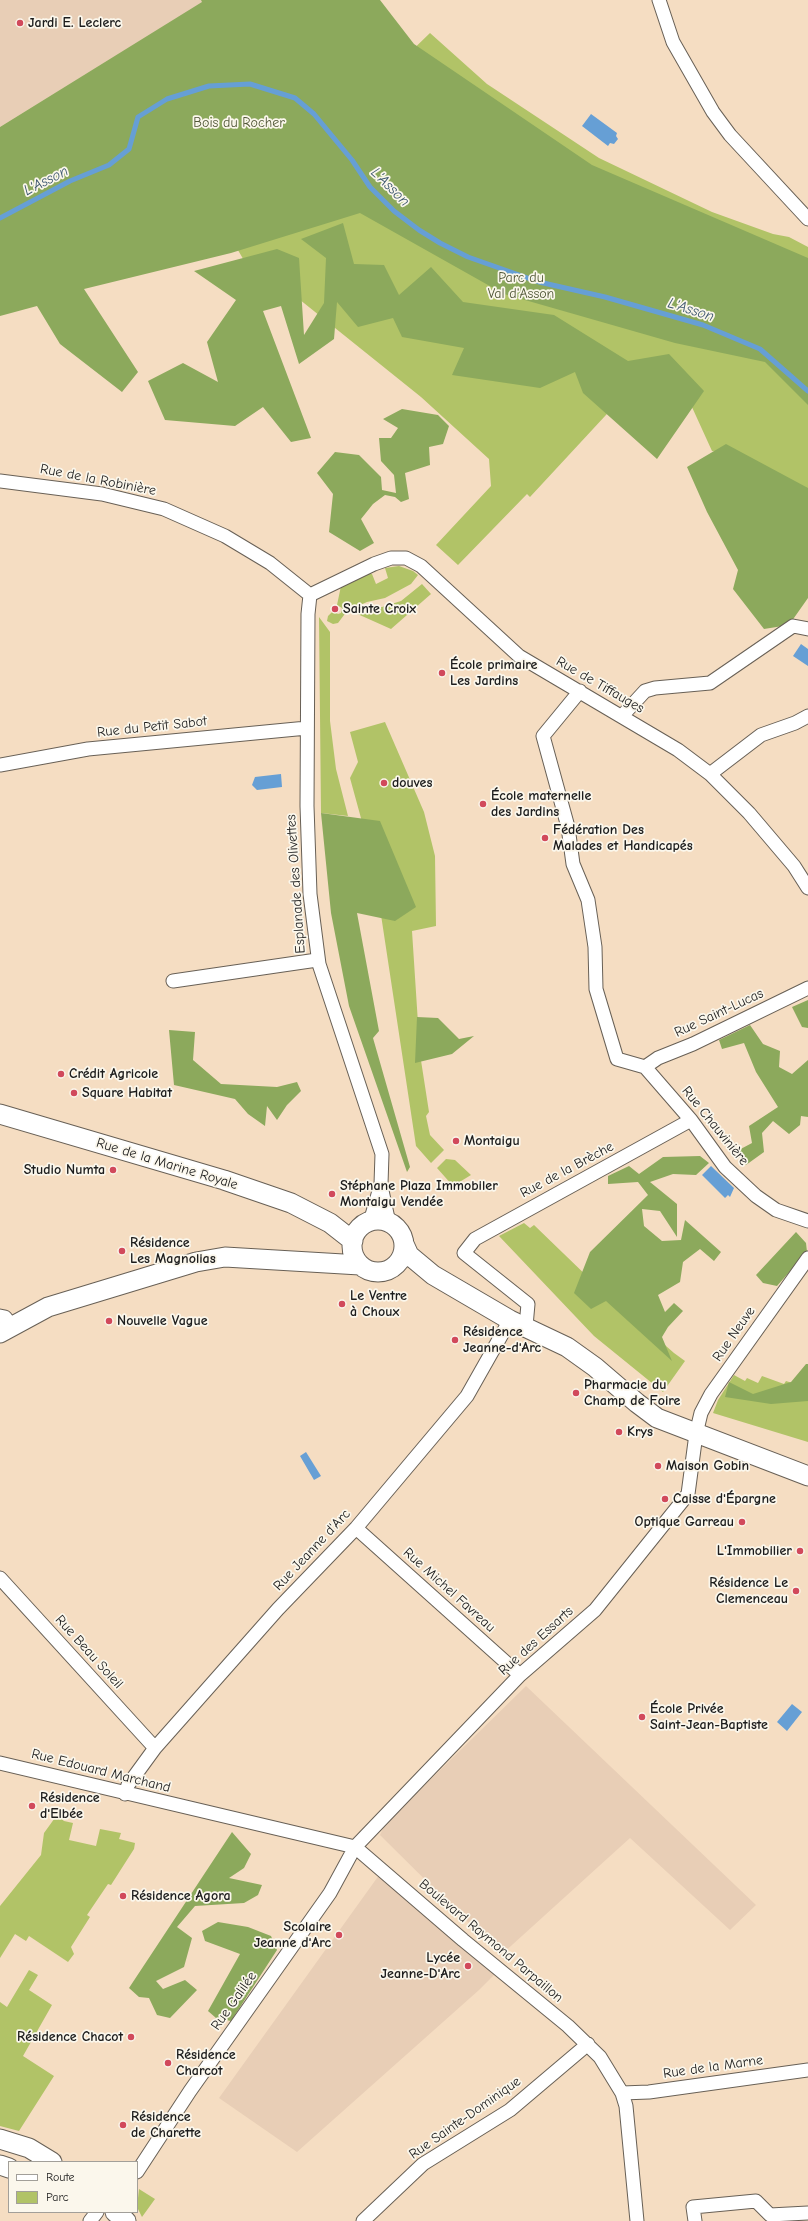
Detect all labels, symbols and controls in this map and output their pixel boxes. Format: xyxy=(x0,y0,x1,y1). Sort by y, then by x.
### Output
place label: Jardi E. Leclerc xyxy=(28,15,121,31)
marker: Jardi E. Leclerc xyxy=(15,18,25,28)
park label: Bois du Rocher xyxy=(193,115,285,131)
water label: L'Asson xyxy=(21,162,71,200)
water label: L'Asson xyxy=(367,164,413,210)
park label: Parc du Val d'Asson xyxy=(488,270,554,302)
water label: L'Asson xyxy=(666,294,716,326)
street label: Rue de la Robinière xyxy=(39,461,157,499)
place label: Sainte Croix xyxy=(343,601,416,617)
marker: Sainte Croix xyxy=(330,604,340,614)
street label: Rue de Tiffauges xyxy=(553,653,647,717)
place label: École primaire Les Jardins xyxy=(450,657,537,690)
marker: École primaire Les Jardins xyxy=(437,668,447,678)
street label: Rue du Petit Sabot xyxy=(96,713,208,741)
place label: douves xyxy=(392,775,432,791)
marker: douves xyxy=(379,778,389,788)
place label: École maternelle des Jardins xyxy=(491,788,591,820)
marker: École maternelle des Jardins xyxy=(478,799,488,809)
street label: Esplanade des Olivettes xyxy=(283,814,309,954)
place label: Fédération Des Malades et Handicapés xyxy=(553,822,693,854)
marker: Fédération Des Malades et Handicapés xyxy=(540,833,550,843)
street label: Rue Saint-Lucas xyxy=(672,985,766,1041)
place label: Crédit Agricole xyxy=(69,1066,158,1082)
marker: Crédit Agricole xyxy=(56,1069,66,1079)
street label: Rue Chauvinière xyxy=(678,1083,752,1169)
place label: Square Habitat xyxy=(82,1085,172,1101)
marker: Square Habitat xyxy=(69,1088,79,1098)
place label: Montaigu xyxy=(464,1133,520,1149)
street label: Rue de la Marine Royale xyxy=(94,1134,240,1194)
marker: Montaigu xyxy=(451,1136,461,1146)
street label: Rue de la Brèche xyxy=(517,1138,617,1202)
place label: Studio Numta xyxy=(24,1162,105,1178)
marker: Studio Numta xyxy=(108,1165,118,1175)
place label: Stéphane Plaza Immobiler Montaigu Vendée xyxy=(340,1178,498,1210)
marker: Stéphane Plaza Immobiler Montaigu Vendée xyxy=(327,1189,337,1199)
place label: Résidence Les Magnolias xyxy=(130,1235,216,1268)
marker: Résidence Les Magnolias xyxy=(117,1246,127,1256)
place label: Le Ventre à Choux xyxy=(350,1288,407,1320)
marker: Le Ventre à Choux xyxy=(337,1299,347,1309)
street label: Rue Neuve xyxy=(709,1303,759,1365)
place label: Nouvelle Vague xyxy=(117,1313,208,1329)
marker: Nouvelle Vague xyxy=(104,1316,114,1326)
place label: Résidence Jeanne-d'Arc xyxy=(463,1324,541,1356)
marker: Résidence Jeanne-d'Arc xyxy=(450,1335,460,1345)
place label: Pharmacie du Champ de Foire xyxy=(584,1377,680,1410)
marker: Pharmacie du Champ de Foire xyxy=(571,1388,581,1398)
place label: Krys xyxy=(627,1424,653,1440)
marker: Krys xyxy=(614,1427,624,1437)
place label: Maison Gobin xyxy=(666,1458,749,1474)
marker: Maison Gobin xyxy=(653,1461,663,1471)
place label: Caisse d'Épargne xyxy=(673,1491,776,1507)
marker: Caisse d'Épargne xyxy=(660,1494,670,1504)
street label: Rue Jeanne d'Arc xyxy=(270,1506,354,1594)
place label: Optique Garreau xyxy=(634,1514,734,1530)
marker: Optique Garreau xyxy=(737,1517,747,1527)
place label: L'Immobilier xyxy=(717,1543,792,1559)
street label: Rue Michel Favreau xyxy=(399,1544,499,1636)
marker: L'Immobilier xyxy=(795,1546,805,1556)
place label: Résidence Le Clemenceau xyxy=(709,1575,788,1608)
marker: Résidence Le Clemenceau xyxy=(791,1586,801,1596)
street label: Rue des Essarts xyxy=(495,1603,577,1679)
street label: Rue Beau Soleil xyxy=(52,1612,126,1692)
place label: École Privée Saint-Jean-Baptiste xyxy=(650,1701,768,1734)
marker: École Privée Saint-Jean-Baptiste xyxy=(637,1712,647,1722)
street label: Rue Edouard Marchand xyxy=(30,1746,172,1796)
place label: Résidence d'Elbée xyxy=(40,1790,100,1822)
marker: Résidence d'Elbée xyxy=(27,1801,37,1811)
street label: Boulevard Raymond Parpaillon xyxy=(416,1876,566,2006)
place label: Résidence Agora xyxy=(131,1888,231,1904)
marker: Résidence Agora xyxy=(118,1891,128,1901)
place label: Scolaire Jeanne d'Arc xyxy=(254,1919,331,1952)
marker: Scolaire Jeanne d'Arc xyxy=(334,1930,344,1940)
place label: Lycée Jeanne-D'Arc xyxy=(380,1950,460,1982)
marker: Lycée Jeanne-D'Arc xyxy=(463,1961,473,1971)
street label: Rue Galilée xyxy=(208,1968,260,2034)
place label: Résidence Chacot xyxy=(17,2029,123,2045)
marker: Résidence Chacot xyxy=(126,2032,136,2042)
place label: Résidence Charcot xyxy=(176,2047,236,2080)
street label: Rue de la Marne xyxy=(662,2052,764,2082)
marker: Résidence Charcot xyxy=(163,2058,173,2068)
street label: Rue Sainte-Dominique xyxy=(406,2073,524,2163)
place label: Résidence de Charette xyxy=(131,2109,201,2142)
marker: Résidence de Charette xyxy=(118,2120,128,2130)
legend xyxy=(8,2161,138,2213)
text: Route xyxy=(46,2170,75,2184)
text: Parc xyxy=(46,2190,69,2204)

